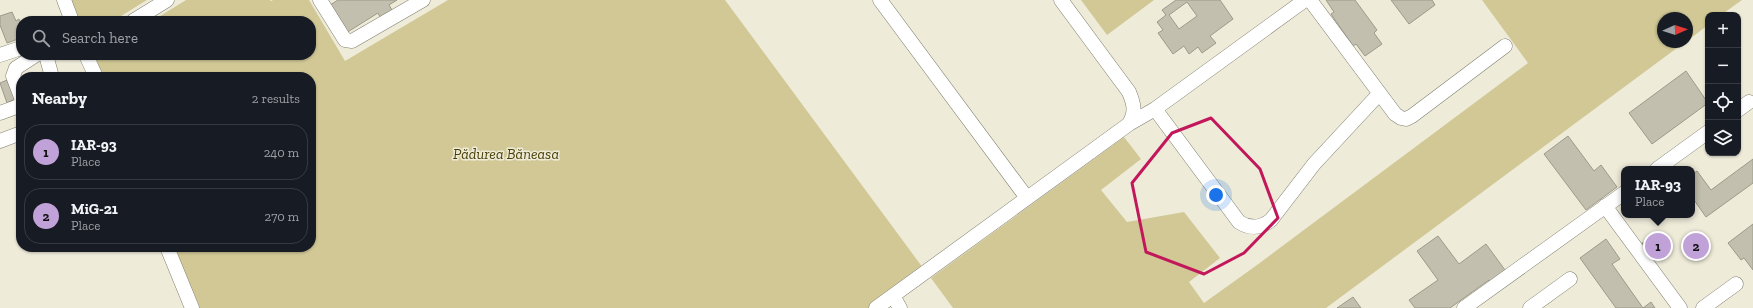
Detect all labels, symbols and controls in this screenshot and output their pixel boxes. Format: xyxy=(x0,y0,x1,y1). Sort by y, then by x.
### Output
north arrow xyxy=(1657,12,1693,48)
map controls xyxy=(1705,12,1741,156)
button: + xyxy=(1705,12,1741,48)
search box xyxy=(16,16,316,60)
icon: search xyxy=(30,27,52,49)
text: Search here xyxy=(62,29,138,47)
button: − xyxy=(1705,48,1741,84)
button: locate xyxy=(1705,84,1741,120)
text: Nearby xyxy=(32,88,87,108)
text: 2 results xyxy=(252,91,300,106)
button: layers xyxy=(1705,120,1741,156)
text: IAR-93 xyxy=(71,136,117,154)
text: 1 xyxy=(43,145,49,160)
text: 240 m xyxy=(264,145,299,160)
park label: Pădurea Băneasa xyxy=(453,145,559,163)
text: Place xyxy=(71,154,100,169)
popup xyxy=(1621,166,1695,218)
text: IAR-93 xyxy=(1635,176,1681,194)
your location xyxy=(1206,185,1226,205)
text: Place xyxy=(1635,194,1664,209)
text: MiG-21 xyxy=(71,200,118,218)
text: 2 xyxy=(43,209,49,224)
text: 270 m xyxy=(265,209,299,224)
text: Place xyxy=(71,218,100,233)
pin: 1 xyxy=(1645,231,1671,261)
pin: 2 xyxy=(1683,231,1709,261)

